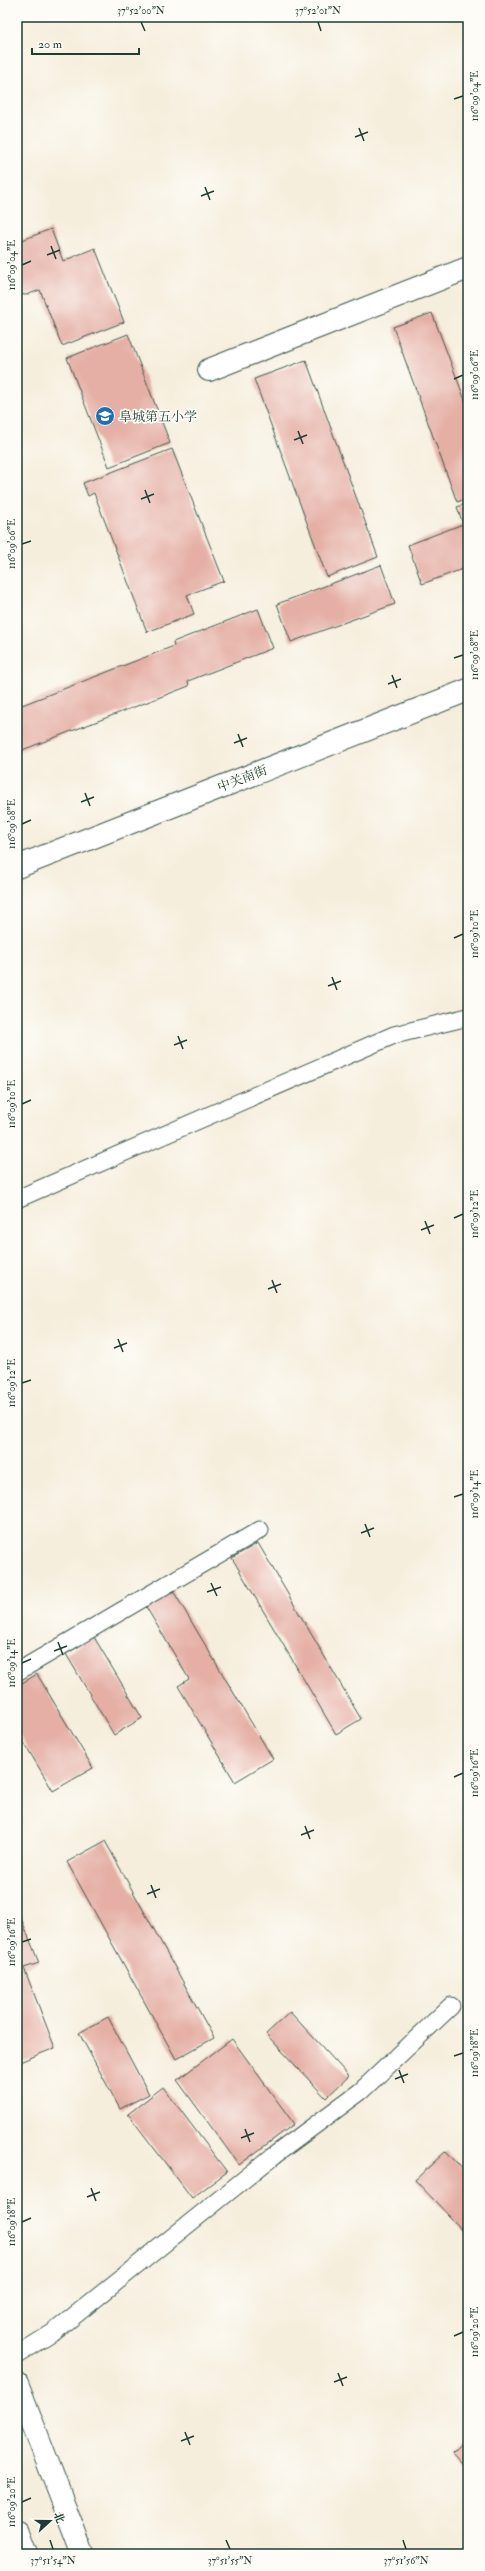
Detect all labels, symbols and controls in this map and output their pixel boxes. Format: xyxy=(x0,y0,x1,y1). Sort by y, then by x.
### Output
text: 37°52'00"N xyxy=(117,5,165,17)
text: 37°52'01"N xyxy=(295,5,341,17)
scale bar xyxy=(32,30,139,56)
text: 20 m xyxy=(38,37,63,52)
text: 116°09'04"E xyxy=(469,71,481,121)
text: 116°09'04"E xyxy=(6,240,18,290)
text: 116°09'06"E xyxy=(469,350,481,400)
school or university icon: 阜城第五小学 xyxy=(94,405,116,427)
place label: 阜城第五小学 xyxy=(119,409,197,425)
text: 116°09'06"E xyxy=(6,519,18,569)
text: 116°09'08"E xyxy=(469,630,481,680)
street label: 中关南街 xyxy=(215,762,270,796)
text: 116°09'08"E xyxy=(6,799,18,849)
text: 116°09'10"E xyxy=(469,910,481,958)
text: 116°09'10"E xyxy=(6,1080,18,1128)
text: 116°09'12"E xyxy=(469,1190,481,1238)
text: 116°09'12"E xyxy=(6,1359,18,1407)
text: 116°09'14"E xyxy=(469,1469,481,1519)
text: 116°09'14"E xyxy=(6,1638,18,1688)
text: 116°09'16"E xyxy=(469,1749,481,1797)
text: 116°09'16"E xyxy=(6,1918,18,1966)
text: 116°09'18"E xyxy=(469,2029,481,2077)
text: 116°09'18"E xyxy=(6,2198,18,2246)
text: 116°09'20"E xyxy=(469,2307,481,2357)
text: 116°09'20"E xyxy=(6,2477,18,2527)
north arrow xyxy=(30,2501,70,2541)
text: 北 xyxy=(51,2510,67,2525)
text: 37°51'54"N xyxy=(30,2555,76,2567)
text: 37°51'55"N xyxy=(208,2555,252,2567)
text: 37°51'56"N xyxy=(383,2555,429,2567)

